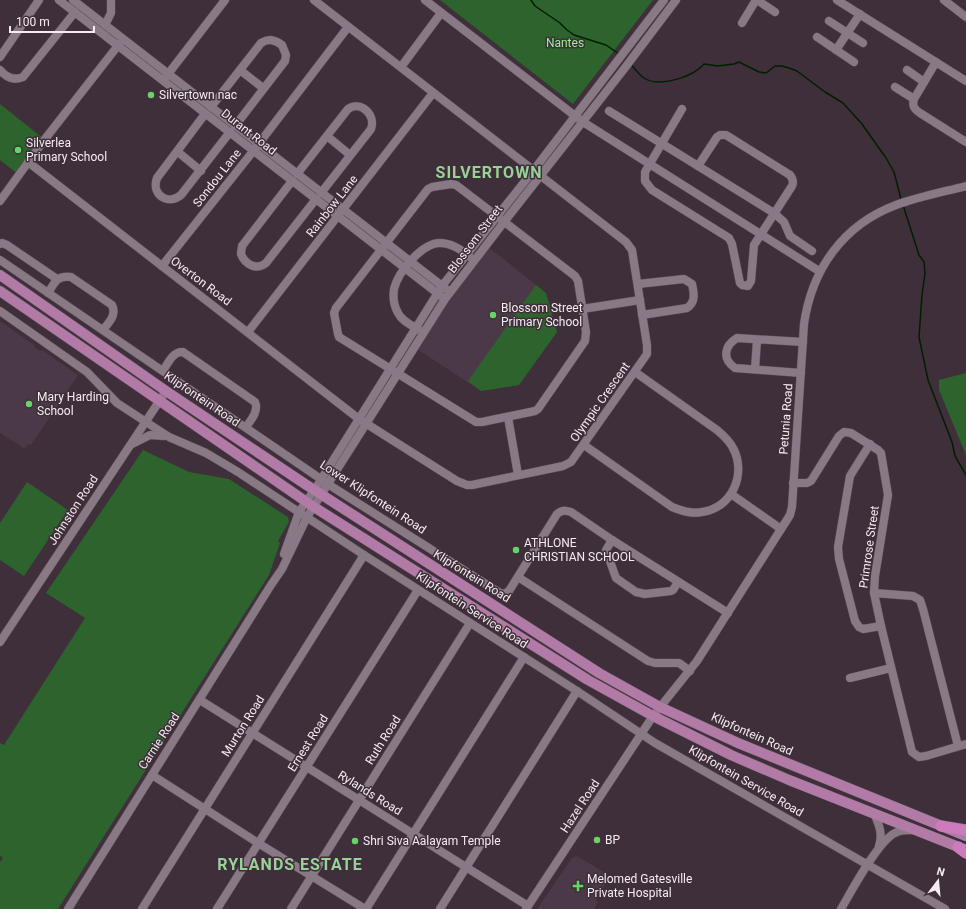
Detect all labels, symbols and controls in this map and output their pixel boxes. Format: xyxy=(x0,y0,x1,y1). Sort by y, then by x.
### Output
scale bar xyxy=(10,8,94,34)
text: 100 m xyxy=(16,15,50,29)
park label: Nantes xyxy=(546,36,584,50)
place label: Silvertown nac xyxy=(159,88,237,102)
marker: Silvertown nac xyxy=(146,90,156,100)
street label: Durant Road xyxy=(219,106,279,158)
place label: Silverlea Primary School xyxy=(26,136,107,164)
marker: Silverlea Primary School xyxy=(13,145,23,155)
street label: Sondou Lane xyxy=(190,146,244,210)
district label: SILVERTOWN xyxy=(436,163,542,182)
street label: Rainbow Lane xyxy=(303,172,361,240)
street label: Blossom Street xyxy=(445,202,505,276)
street label: Overton Road xyxy=(168,254,234,308)
place label: Blossom Street Primary School xyxy=(501,301,583,329)
marker: Blossom Street Primary School xyxy=(488,310,498,320)
street label: Olympic Crescent xyxy=(567,360,633,444)
street label: Klipfontein Road xyxy=(162,369,242,429)
street label: Petunia Road xyxy=(777,383,795,455)
place label: Mary Harding School xyxy=(37,390,109,418)
marker: Mary Harding School xyxy=(24,399,34,409)
street label: Lower Klipfontein Road xyxy=(317,457,429,537)
street label: Johnston Road xyxy=(45,472,101,548)
street label: Primrose Street xyxy=(856,505,882,589)
place label: ATHLONE CHRISTIAN SCHOOL xyxy=(524,536,635,564)
marker: ATHLONE CHRISTIAN SCHOOL xyxy=(511,545,521,555)
street label: Klipfontein Road xyxy=(431,547,513,605)
street label: Klipfontein Service Road xyxy=(414,569,530,651)
street label: Murton Road xyxy=(219,693,267,759)
street label: Carnie Road xyxy=(135,710,183,772)
street label: Klipfontein Road xyxy=(709,710,795,758)
street label: Ernest Road xyxy=(285,712,331,774)
street label: Ruth Road xyxy=(362,713,404,767)
street label: Klipfontein Service Road xyxy=(686,742,806,820)
street label: Rylands Road xyxy=(335,768,405,818)
street label: Hazel Road xyxy=(558,777,602,835)
place label: BP xyxy=(605,833,620,847)
place label: Shri Siva Aalayam Temple xyxy=(363,834,501,848)
marker: BP xyxy=(592,835,602,845)
marker: Shri Siva Aalayam Temple xyxy=(350,836,360,846)
district label: RYLANDS ESTATE xyxy=(217,855,363,874)
north arrow xyxy=(918,861,958,901)
text: N xyxy=(935,865,946,879)
place label: Melomed Gatesville Private Hospital xyxy=(587,872,692,900)
marker: Melomed Gatesville Private Hospital xyxy=(572,880,584,892)

